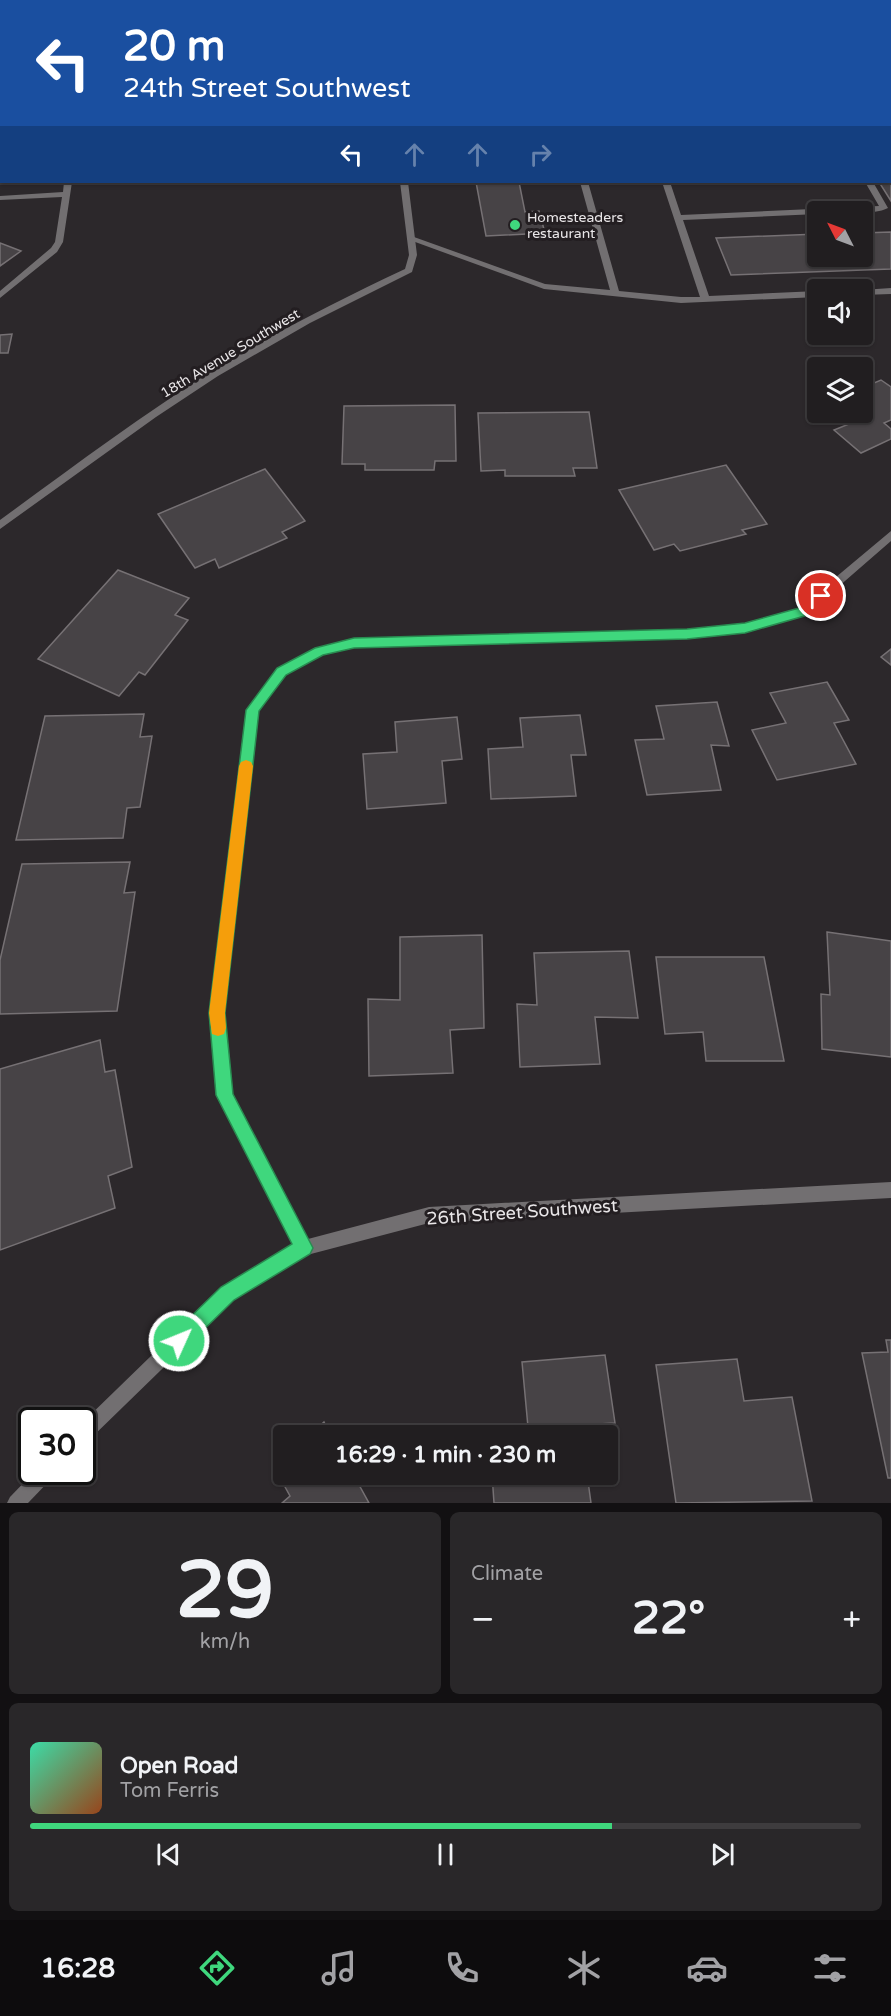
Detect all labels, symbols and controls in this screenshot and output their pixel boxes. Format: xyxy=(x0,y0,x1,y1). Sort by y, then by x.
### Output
text: 20 m xyxy=(123,21,225,72)
icon: left xyxy=(24,24,102,102)
text: 24th Street Southwest xyxy=(123,72,411,105)
icon: left xyxy=(335,138,368,171)
icon: ahead xyxy=(398,138,431,171)
icon: ahead xyxy=(461,138,494,171)
icon: right xyxy=(524,138,557,171)
north arrow xyxy=(807,201,873,267)
map controls xyxy=(807,201,873,423)
place label: Homesteaders restaurant xyxy=(527,209,623,242)
marker: Homesteaders restaurant xyxy=(508,218,522,232)
button: sound xyxy=(807,279,873,345)
street label: 18th Avenue Southwest xyxy=(158,305,303,402)
button: layers xyxy=(807,357,873,423)
pin xyxy=(795,570,846,621)
icon: arrive xyxy=(804,579,837,612)
street label: 26th Street Southwest xyxy=(426,1194,618,1230)
position arrow xyxy=(147,1309,211,1373)
speed limit sign: 30 xyxy=(18,1407,96,1485)
text: 16:29 · 1 min · 230 m xyxy=(335,1442,556,1468)
text: 29 xyxy=(176,1544,274,1638)
text: Climate xyxy=(471,1562,543,1586)
text: 22° xyxy=(632,1592,705,1646)
text: − xyxy=(471,1600,495,1639)
text: + xyxy=(842,1600,861,1639)
text: km/h xyxy=(200,1630,250,1654)
text: Open Road xyxy=(120,1753,238,1779)
text: Tom Ferris xyxy=(120,1779,219,1803)
icon: previous xyxy=(152,1838,185,1871)
icon: pause xyxy=(429,1838,462,1871)
icon: next xyxy=(706,1838,739,1871)
icon: directions xyxy=(196,1947,238,1989)
icon: music xyxy=(318,1947,360,1989)
icon: phone xyxy=(441,1947,483,1989)
icon: climate xyxy=(563,1947,605,1989)
icon: car xyxy=(686,1947,728,1989)
icon: filters xyxy=(809,1947,851,1989)
text: 16:28 xyxy=(40,1952,115,1985)

